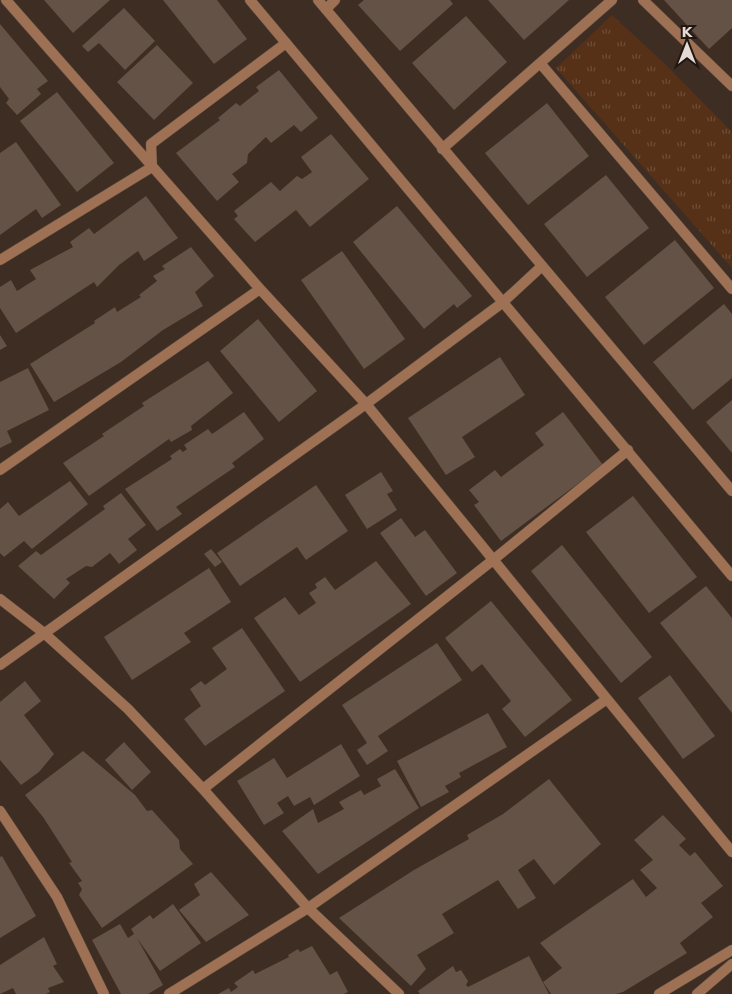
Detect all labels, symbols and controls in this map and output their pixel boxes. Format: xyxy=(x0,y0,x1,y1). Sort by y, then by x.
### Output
north arrow xyxy=(662,20,712,70)
text: K xyxy=(682,24,694,40)

